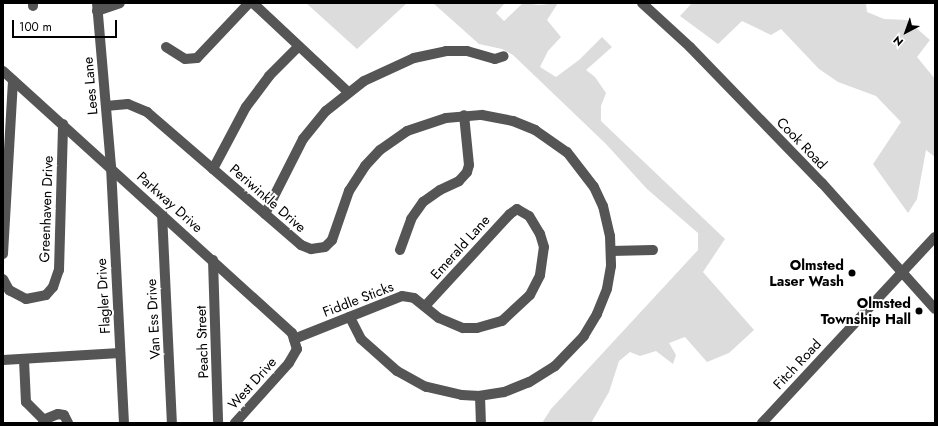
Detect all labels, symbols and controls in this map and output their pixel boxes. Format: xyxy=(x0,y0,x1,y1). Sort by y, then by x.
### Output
scale bar xyxy=(14,12,119,38)
north arrow xyxy=(886,12,926,52)
text: 100 m xyxy=(19,18,52,36)
text: N xyxy=(890,32,907,50)
street label: Lees Lane xyxy=(79,56,101,116)
street label: Cook Road xyxy=(773,114,831,172)
street label: Greenhaven Drive xyxy=(36,155,56,263)
street label: Periwinkle Drive xyxy=(227,160,309,236)
street label: Parkway Drive xyxy=(134,168,206,236)
street label: Emerald Lane xyxy=(427,212,493,282)
place label: Olmsted Laser Wash xyxy=(769,257,844,290)
street label: Flagler Drive xyxy=(93,258,113,334)
marker: Olmsted Laser Wash xyxy=(847,268,857,278)
street label: Van Ess Drive xyxy=(143,278,163,360)
street label: Fiddle Sticks xyxy=(320,278,396,320)
place label: Olmsted Township Hall xyxy=(821,295,911,328)
street label: Peach Street xyxy=(192,305,212,379)
marker: Olmsted Township Hall xyxy=(914,306,924,316)
street label: Fitch Road xyxy=(770,335,824,393)
street label: West Drive xyxy=(224,353,280,413)

